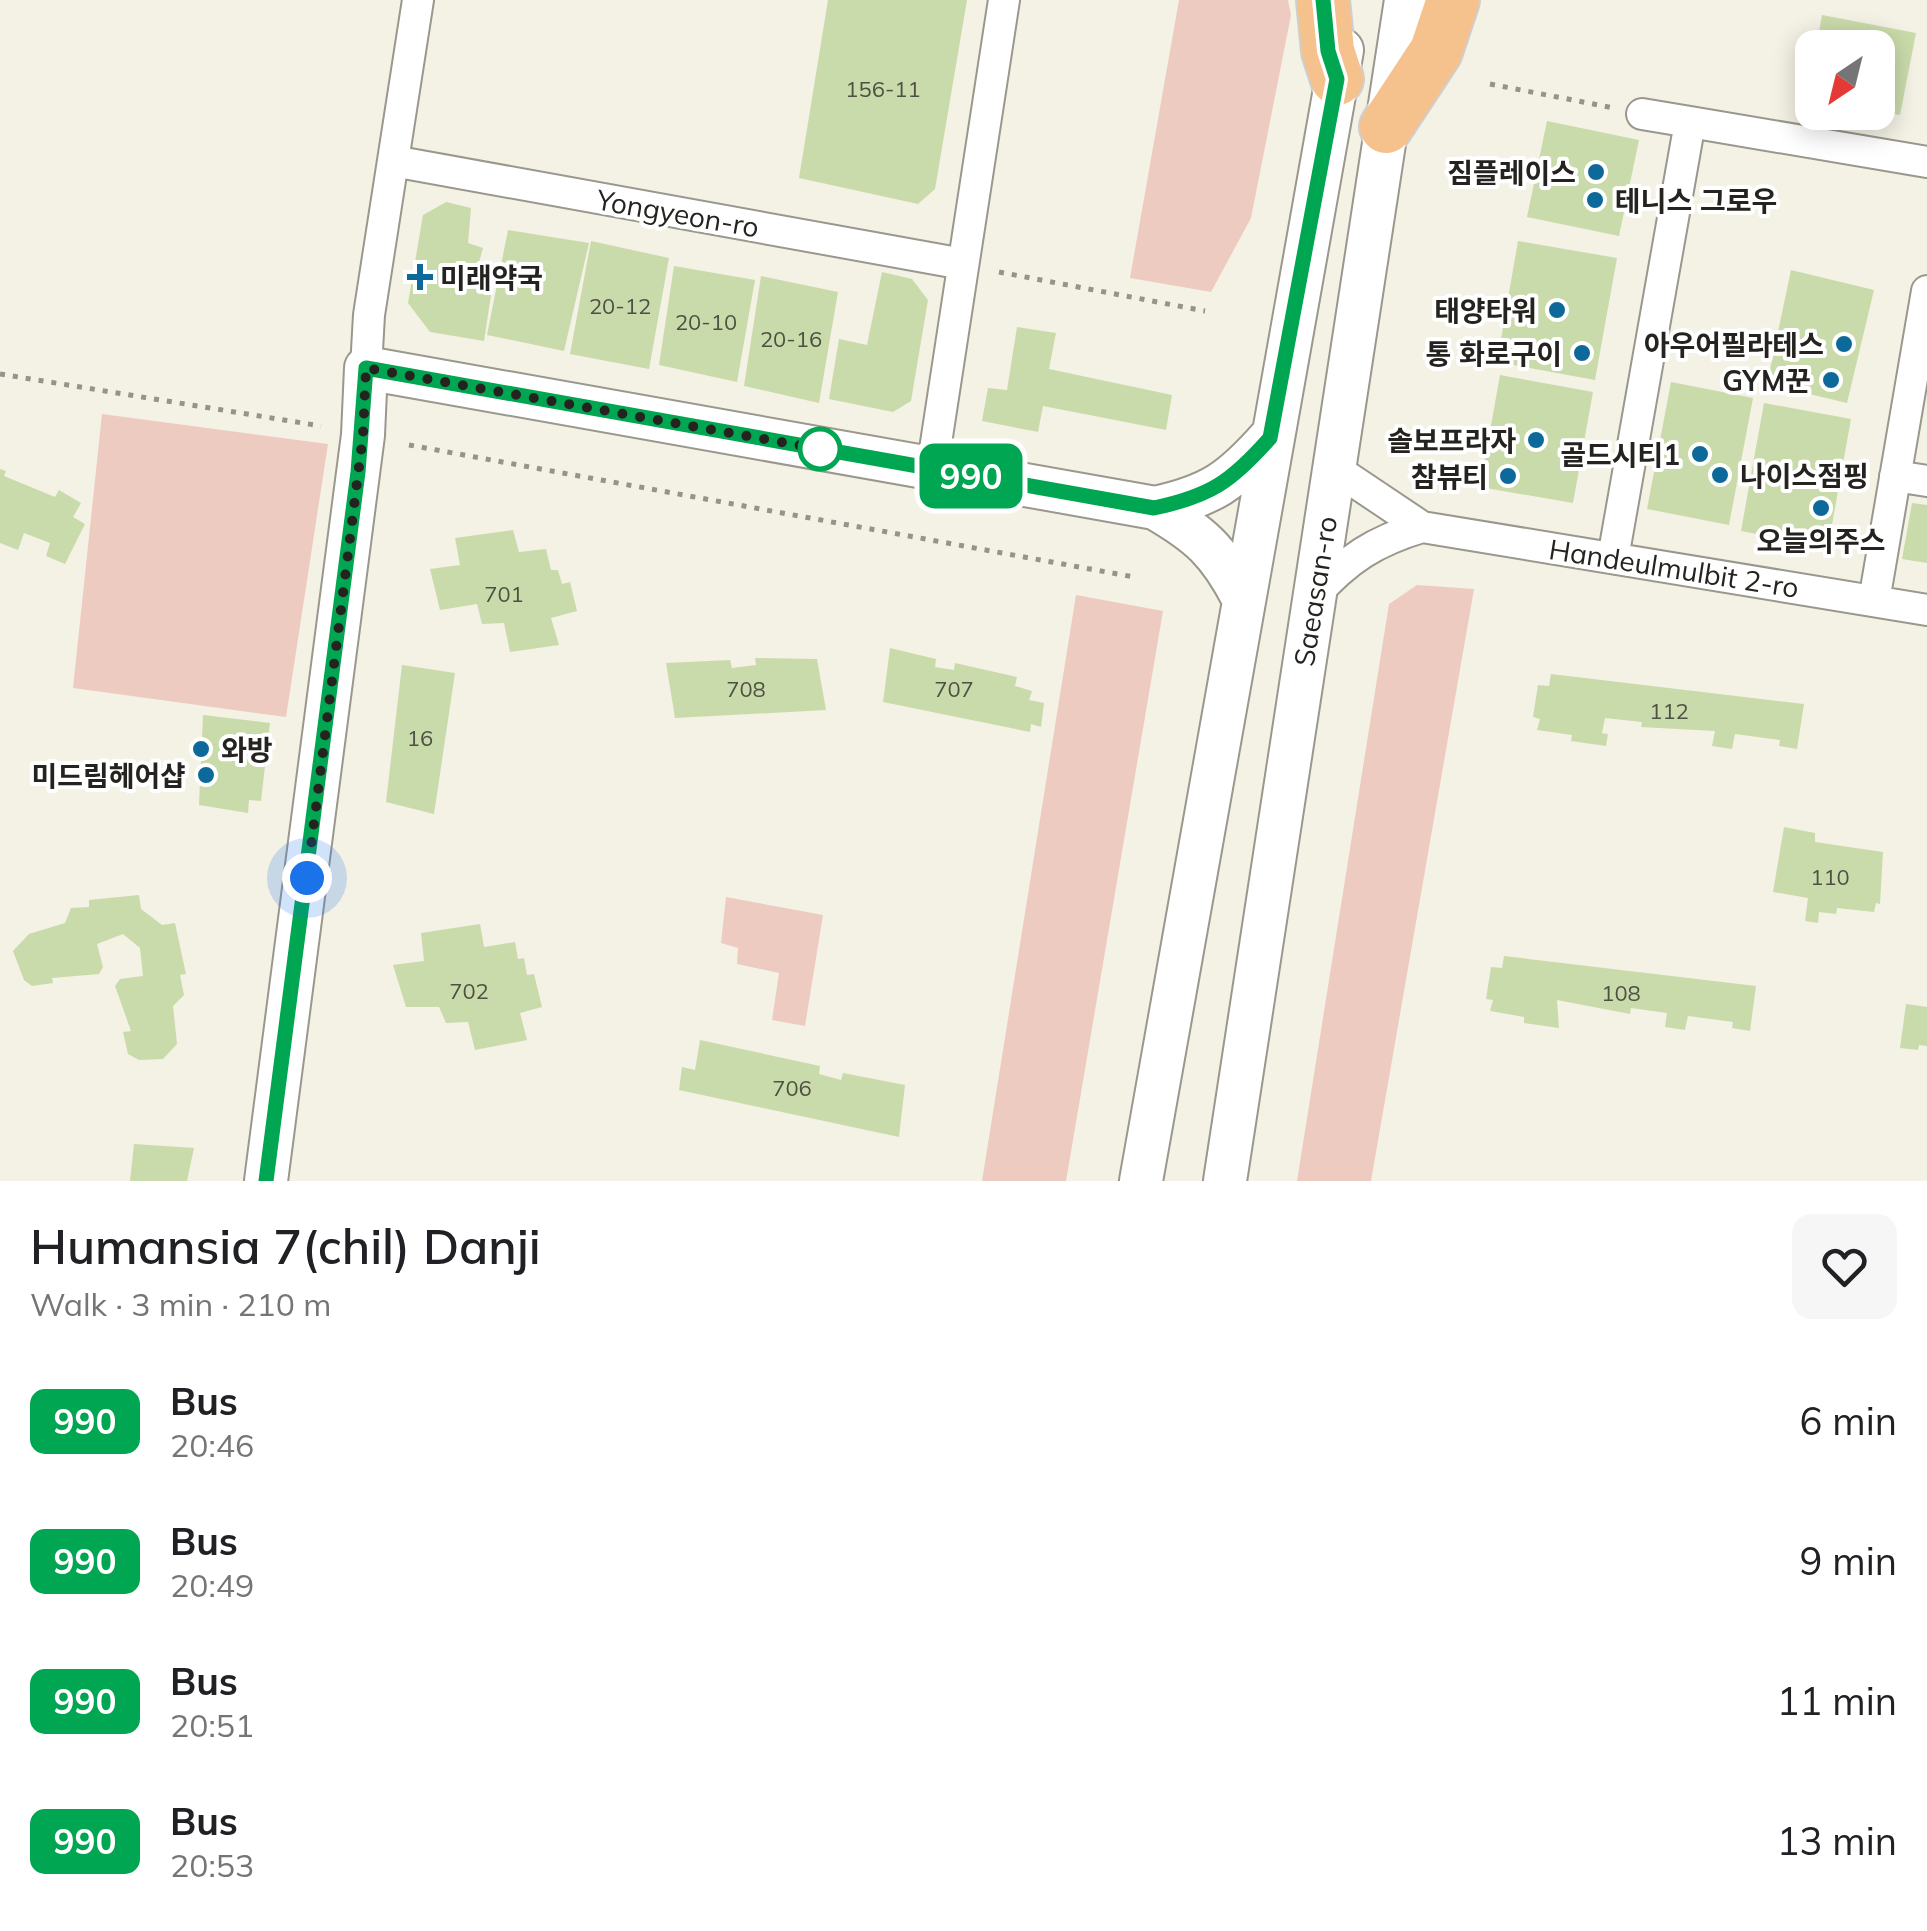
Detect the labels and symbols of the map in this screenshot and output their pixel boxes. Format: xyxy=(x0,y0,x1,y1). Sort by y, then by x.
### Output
north arrow xyxy=(1795,30,1895,130)
house number: 156-11 xyxy=(845,75,921,103)
place label: 짐플레이스 xyxy=(1447,155,1576,190)
marker: 짐플레이스 xyxy=(1585,161,1607,183)
street label: Yongyeon-ro xyxy=(593,181,762,245)
place label: 테니스 그로우 xyxy=(1615,183,1777,218)
marker: 테니스 그로우 xyxy=(1584,189,1606,211)
place label: 미래약국 xyxy=(440,260,543,295)
marker: 미래약국 xyxy=(409,266,431,288)
house number: 20-12 xyxy=(589,292,651,320)
place label: 태양타워 xyxy=(1434,293,1537,328)
marker: 태양타워 xyxy=(1546,299,1568,321)
house number: 20-10 xyxy=(675,308,737,336)
house number: 20-16 xyxy=(760,325,822,353)
place label: 아우어필라테스 xyxy=(1644,327,1824,362)
marker: 아우어필라테스 xyxy=(1833,333,1855,355)
place label: 통 화로구이 xyxy=(1426,336,1562,371)
marker: 통 화로구이 xyxy=(1571,342,1593,364)
place label: GYM꾼 xyxy=(1722,363,1811,398)
marker: GYM꾼 xyxy=(1820,369,1842,391)
place label: 솔보프라자 xyxy=(1387,423,1516,458)
unlabelled marker xyxy=(799,428,841,470)
marker: 솔보프라자 xyxy=(1525,429,1547,451)
place label: 골드시티1 xyxy=(1560,437,1680,472)
marker: 골드시티1 xyxy=(1689,443,1711,465)
line badge: 990 xyxy=(914,444,1028,508)
place label: 나이스점핑 xyxy=(1740,458,1869,493)
place label: 참뷰티 xyxy=(1411,459,1488,494)
marker: 나이스점핑 xyxy=(1709,464,1731,486)
marker: 참뷰티 xyxy=(1497,465,1519,487)
marker: 오늘의주스 xyxy=(1810,497,1832,519)
street label: Saeasan-ro xyxy=(1286,514,1344,668)
place label: 오늘의주스 xyxy=(1757,523,1885,558)
street label: Handeulmulbit 2-ro xyxy=(1547,531,1801,605)
house number: 701 xyxy=(484,580,524,608)
house number: 708 xyxy=(726,675,766,703)
house number: 707 xyxy=(934,675,974,703)
house number: 112 xyxy=(1649,697,1689,725)
house number: 16 xyxy=(407,724,433,752)
place label: 와방 xyxy=(221,732,273,767)
marker: 와방 xyxy=(190,738,212,760)
place label: 미드림헤어샵 xyxy=(31,758,186,793)
marker: 미드림헤어샵 xyxy=(195,764,217,786)
your location xyxy=(282,853,332,903)
house number: 110 xyxy=(1810,863,1850,891)
house number: 702 xyxy=(449,977,489,1005)
house number: 108 xyxy=(1601,979,1641,1007)
house number: 706 xyxy=(772,1074,812,1102)

